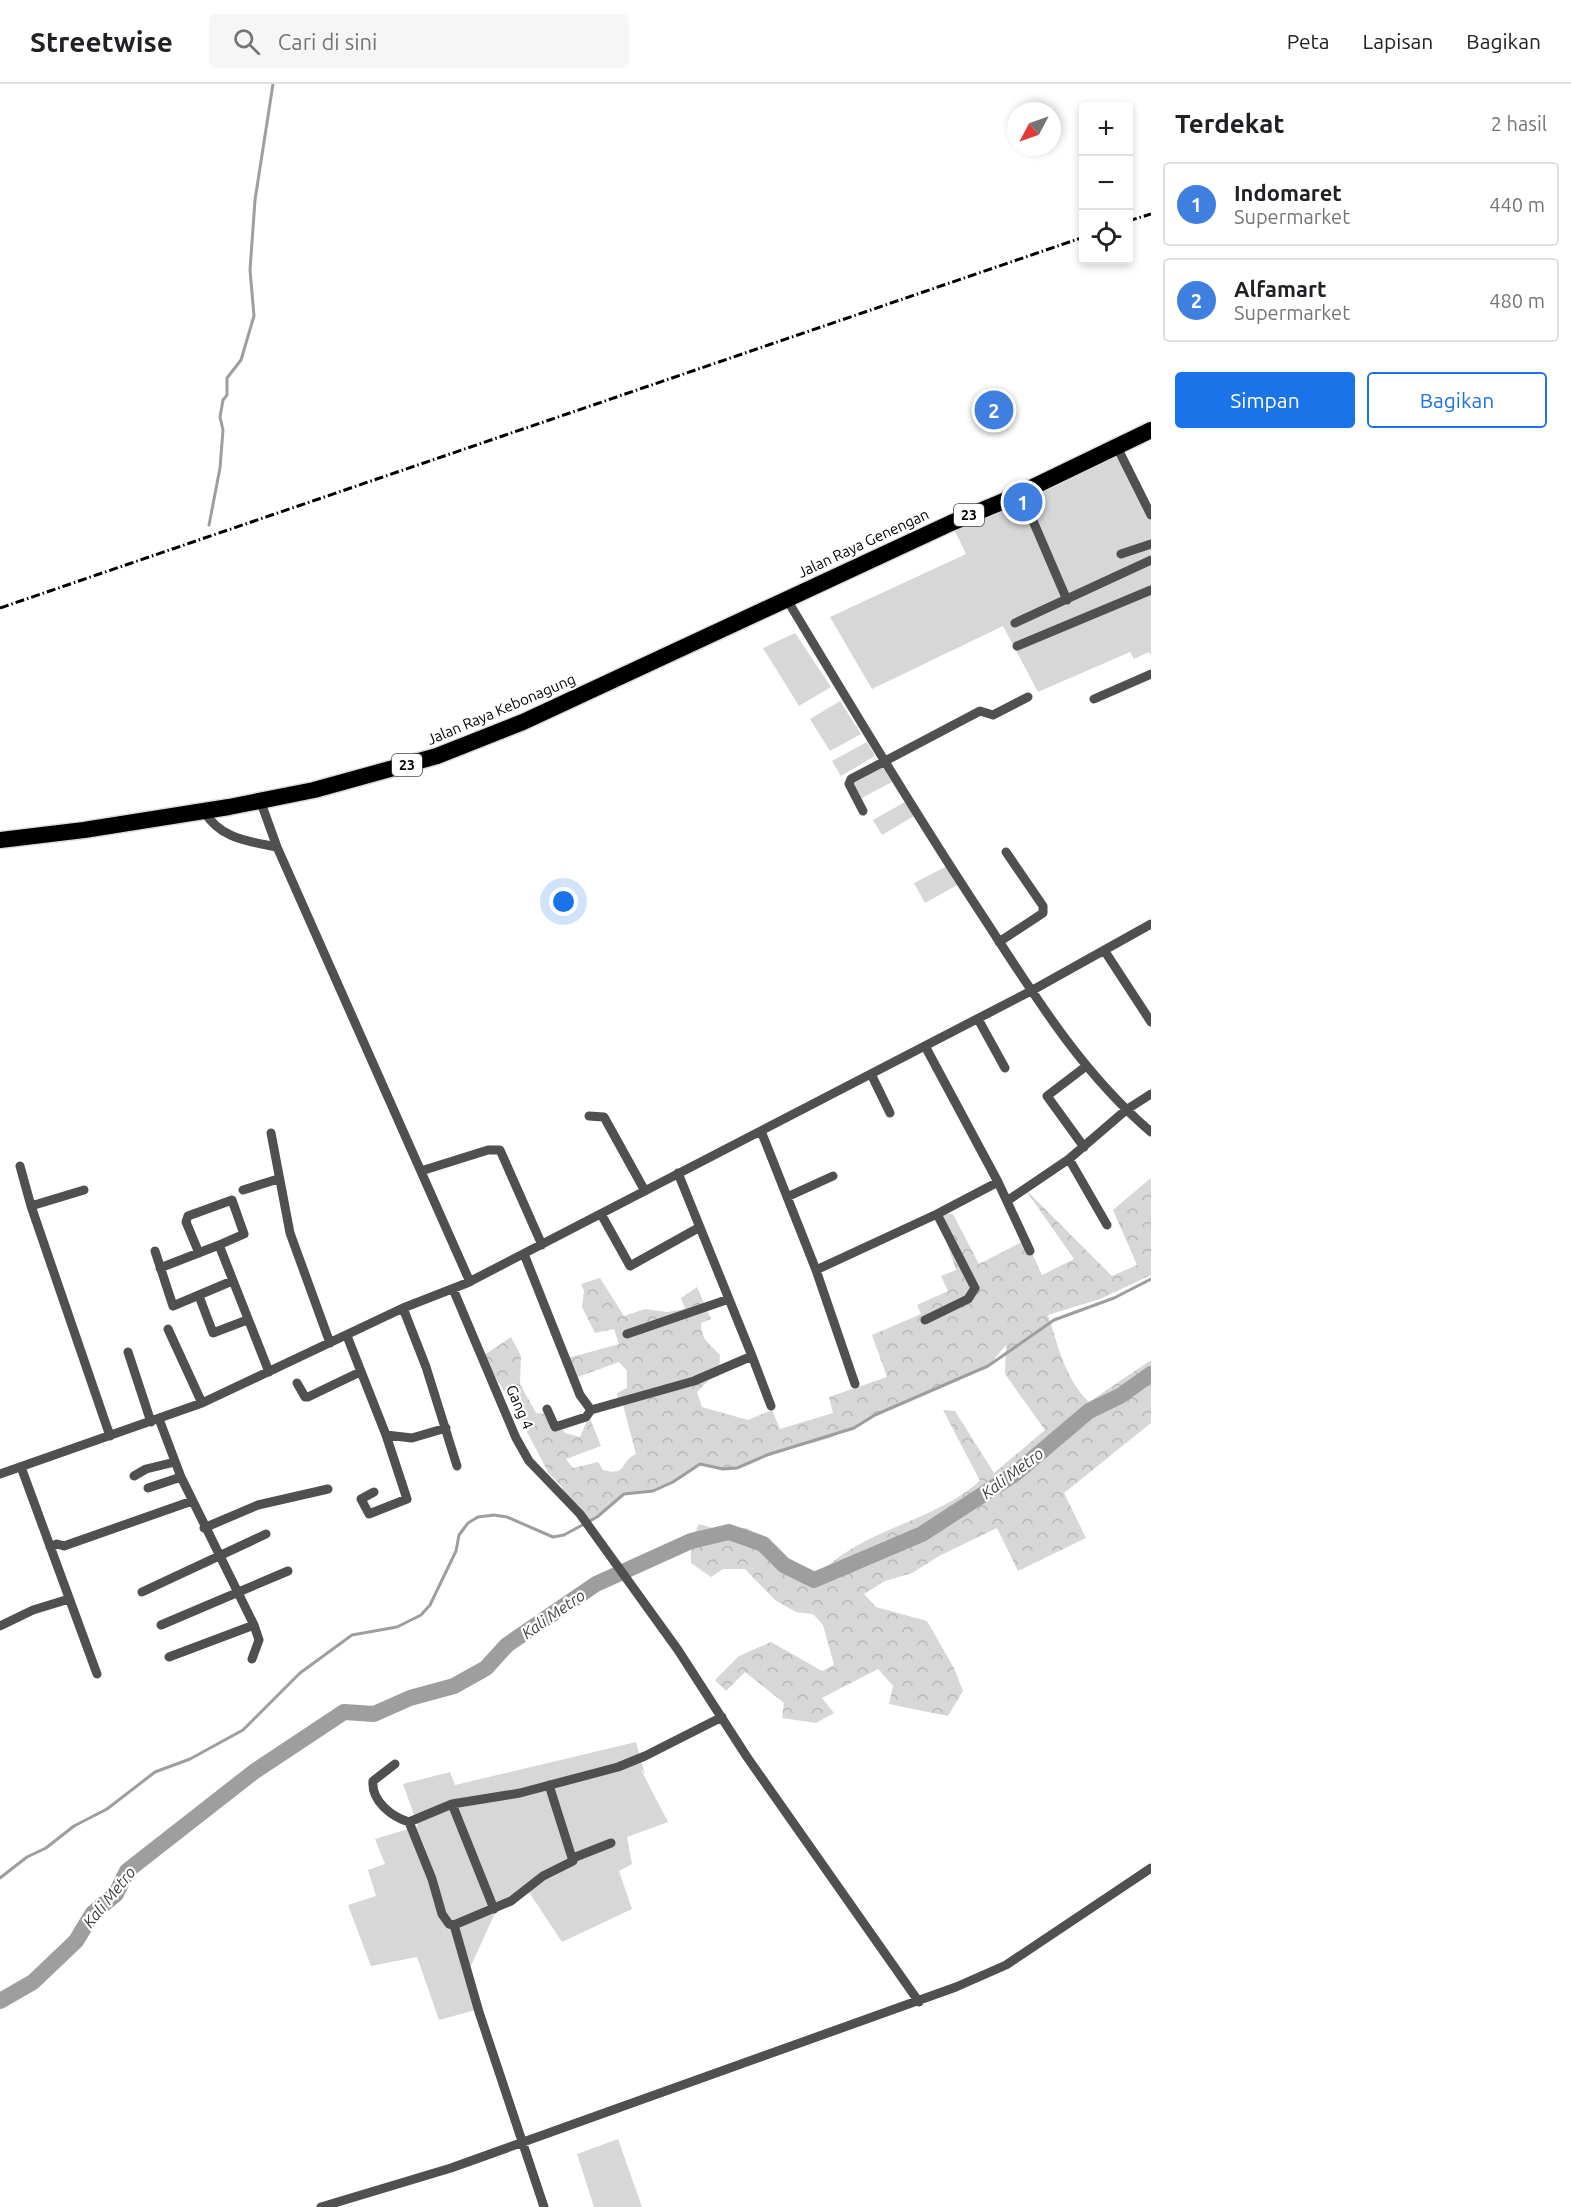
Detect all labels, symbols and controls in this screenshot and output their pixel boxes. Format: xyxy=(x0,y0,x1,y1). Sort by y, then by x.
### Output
search box xyxy=(209,14,629,68)
icon: search xyxy=(230,25,263,58)
text: Streetwise xyxy=(30,26,173,57)
text: Cari di sini xyxy=(278,29,377,54)
text: Peta xyxy=(1287,29,1330,53)
text: Lapisan xyxy=(1363,29,1433,53)
text: Bagikan xyxy=(1466,29,1541,53)
north arrow xyxy=(1007,102,1061,156)
map controls xyxy=(1079,102,1133,264)
button: + xyxy=(1079,102,1133,156)
text: Terdekat xyxy=(1175,109,1285,138)
text: 2 hasil xyxy=(1491,112,1547,135)
button: − xyxy=(1079,156,1133,210)
text: Indomaret xyxy=(1234,180,1342,205)
text: 1 xyxy=(1191,193,1202,216)
text: 440 m xyxy=(1489,193,1545,216)
text: Supermarket xyxy=(1234,205,1350,228)
button: locate xyxy=(1079,210,1133,264)
text: Alfamart xyxy=(1234,276,1326,301)
text: 2 xyxy=(1191,289,1202,312)
text: 480 m xyxy=(1489,289,1545,312)
text: Supermarket xyxy=(1234,301,1350,324)
button: Simpan xyxy=(1175,372,1355,428)
button: Bagikan xyxy=(1367,372,1547,428)
pin: 2 xyxy=(974,388,1014,432)
pin: 1 xyxy=(1004,480,1042,524)
road number: 23 xyxy=(954,504,984,526)
street label: Jalan Raya Genengan xyxy=(795,505,931,581)
street label: Jalan Raya Kebonagung xyxy=(424,670,578,748)
road number: 23 xyxy=(392,754,422,776)
your location xyxy=(549,887,578,916)
street label: Gang 4 xyxy=(503,1382,537,1432)
water label: Kali Metro xyxy=(978,1444,1047,1502)
water label: Kali Metro xyxy=(518,1586,588,1642)
water label: Kali Metro xyxy=(79,1863,139,1931)

